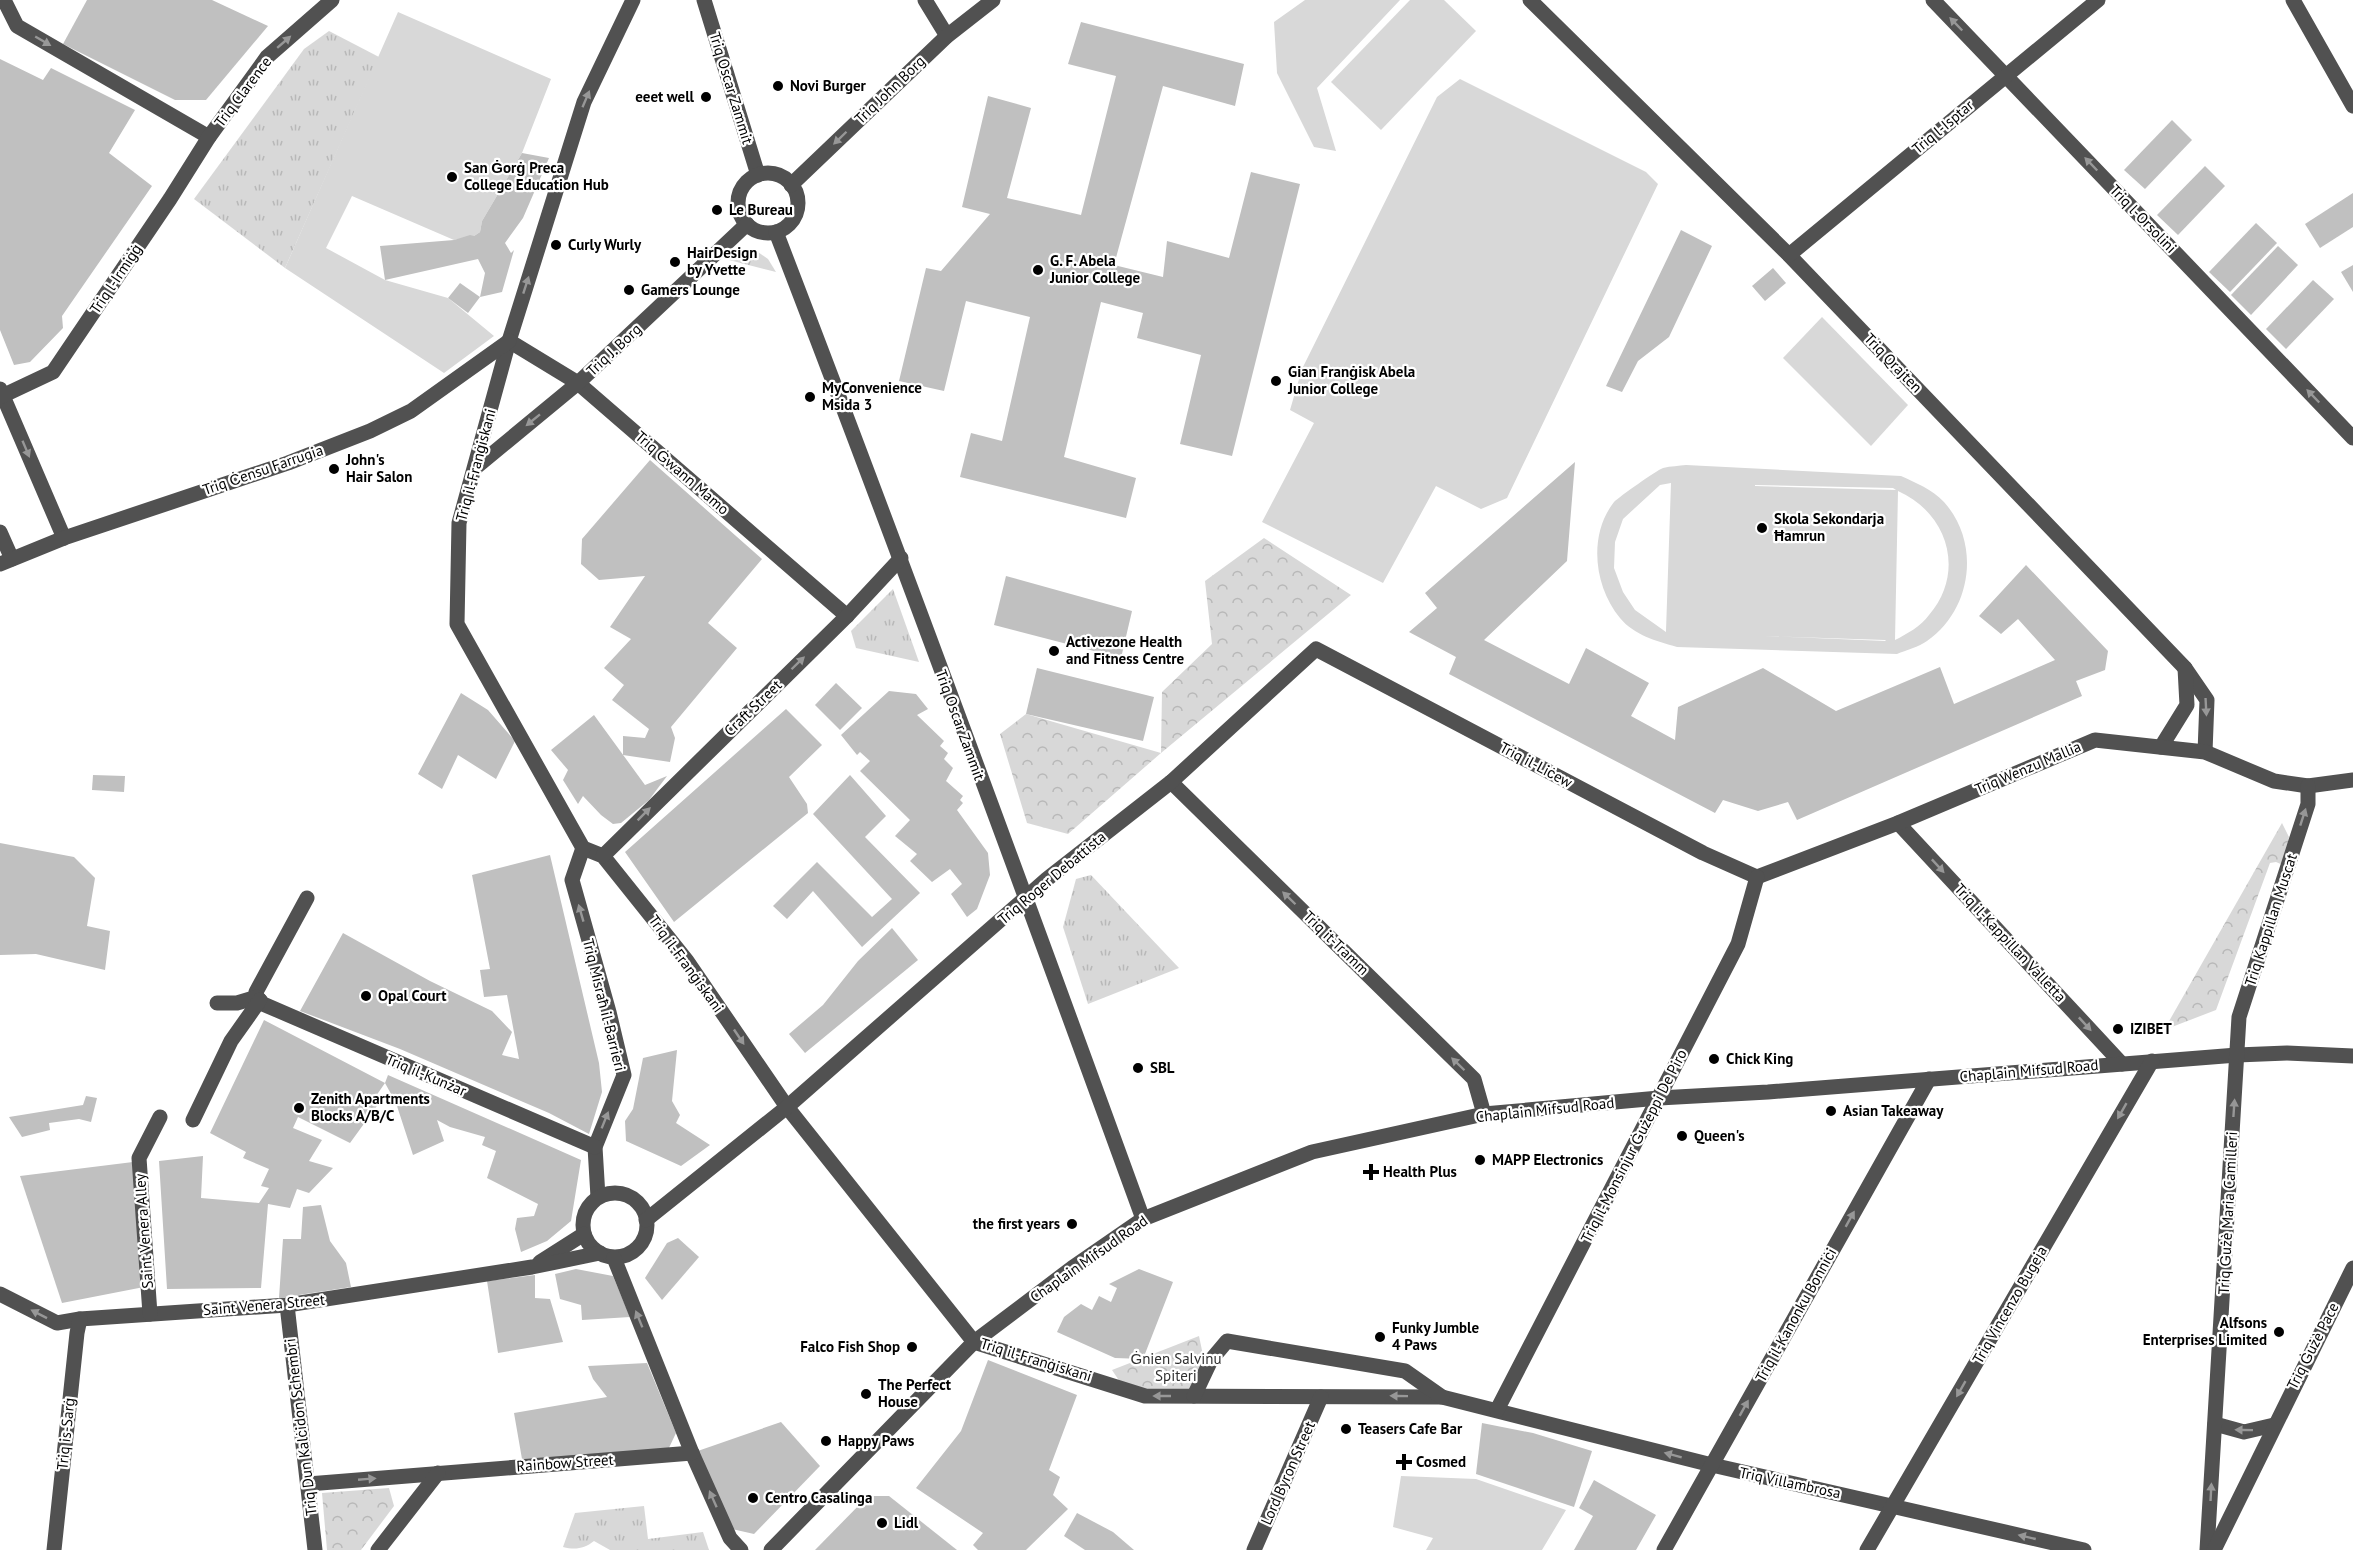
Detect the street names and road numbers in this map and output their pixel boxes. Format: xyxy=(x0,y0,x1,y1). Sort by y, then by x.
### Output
street label: Triq Oscar Zammit xyxy=(705,29,758,146)
street label: Triq John Borg xyxy=(850,51,929,128)
street label: Triq Clarence xyxy=(210,53,275,131)
street label: Triq l-Isptar xyxy=(1908,96,1977,158)
street label: Triq l-Orsolini xyxy=(2106,180,2181,257)
street label: Triq l-Irmiġġ xyxy=(85,240,146,317)
street label: Triq J. Borg xyxy=(582,319,645,380)
street label: Triq Qrajten xyxy=(1860,329,1926,396)
street label: Triq il-Franġiskani xyxy=(451,407,500,523)
street label: Triq Ġwann Mamo xyxy=(632,427,733,519)
street label: Triq Ċensu Farrugia xyxy=(200,440,325,499)
street label: Triq Oscar Zammit xyxy=(932,667,989,783)
street label: Craft Street xyxy=(720,676,785,740)
street label: Triq Wenzu Mallia xyxy=(1972,737,2084,798)
street label: Triq il-Liċew xyxy=(1497,738,1576,792)
street label: Triq Roger Debattista xyxy=(994,827,1109,928)
street label: Triq Kappillan Muscat xyxy=(2240,851,2301,989)
street label: Triq il-Kappillan Valletta xyxy=(1950,879,2070,1006)
street label: Triq it-Tramm xyxy=(1299,907,1373,979)
street label: Triq il-Franġiskani xyxy=(645,911,728,1016)
street label: Triq Misraħ il-Barrieri xyxy=(579,937,630,1073)
street label: Triq il-Monsinjur Ġużeppi De Piro xyxy=(1576,1046,1691,1246)
street label: Triq il-Kunżar xyxy=(383,1049,469,1100)
street label: Chaplain Mifsud Road xyxy=(1959,1055,2099,1086)
street label: Chaplain Mifsud Road xyxy=(1475,1093,1615,1126)
street label: Triq Ġużè Maria Camilleri xyxy=(2214,1131,2241,1295)
street label: Saint Venera Alley xyxy=(130,1173,157,1289)
street label: Chaplain Mifsud Road xyxy=(1026,1211,1151,1306)
street label: Triq Vincenzo Bugeja xyxy=(1968,1242,2051,1367)
street label: Triq il-Kanonku Bonniċi xyxy=(1751,1244,1840,1385)
street label: Saint Venera Street xyxy=(202,1290,326,1319)
street label: Triq Ġużè Pace xyxy=(2282,1299,2343,1392)
street label: Triq il-Franġiskani xyxy=(978,1334,1094,1386)
street label: Triq Dun Kalċidon Schembri xyxy=(280,1337,321,1517)
street label: Triq is-Sarġ xyxy=(52,1397,79,1471)
street label: Lord Byron Street xyxy=(1256,1418,1319,1528)
street label: Rainbow Street xyxy=(516,1450,614,1475)
street label: Triq Villambrosa xyxy=(1738,1462,1843,1503)

